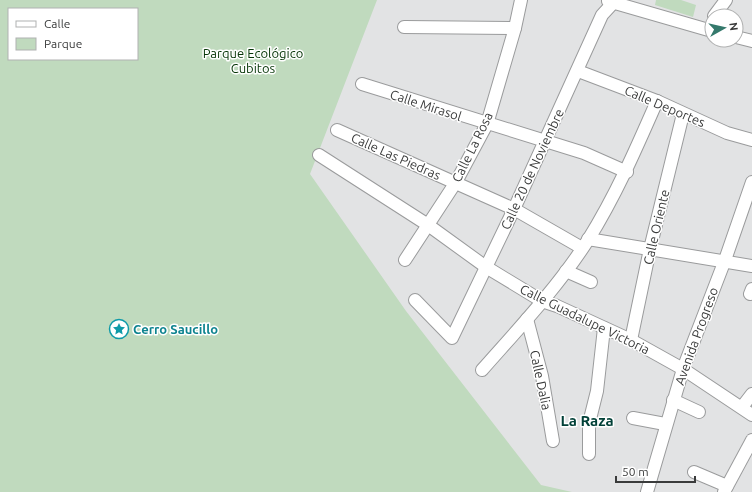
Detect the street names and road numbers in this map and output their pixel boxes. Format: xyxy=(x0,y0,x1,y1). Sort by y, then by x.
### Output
street label: Calle Deportes xyxy=(623,83,708,129)
street label: Calle Mirasol xyxy=(388,87,464,123)
street label: Calle 20 de Noviembre xyxy=(498,106,566,232)
street label: Calle La Rosa xyxy=(449,110,495,184)
street label: Calle Las Piedras xyxy=(349,130,443,182)
street label: Calle Oriente xyxy=(641,188,671,266)
street label: Calle Guadalupe Victoria xyxy=(518,281,652,357)
street label: Avenida Progreso xyxy=(672,285,720,387)
street label: Calle Dalia xyxy=(528,349,554,411)

